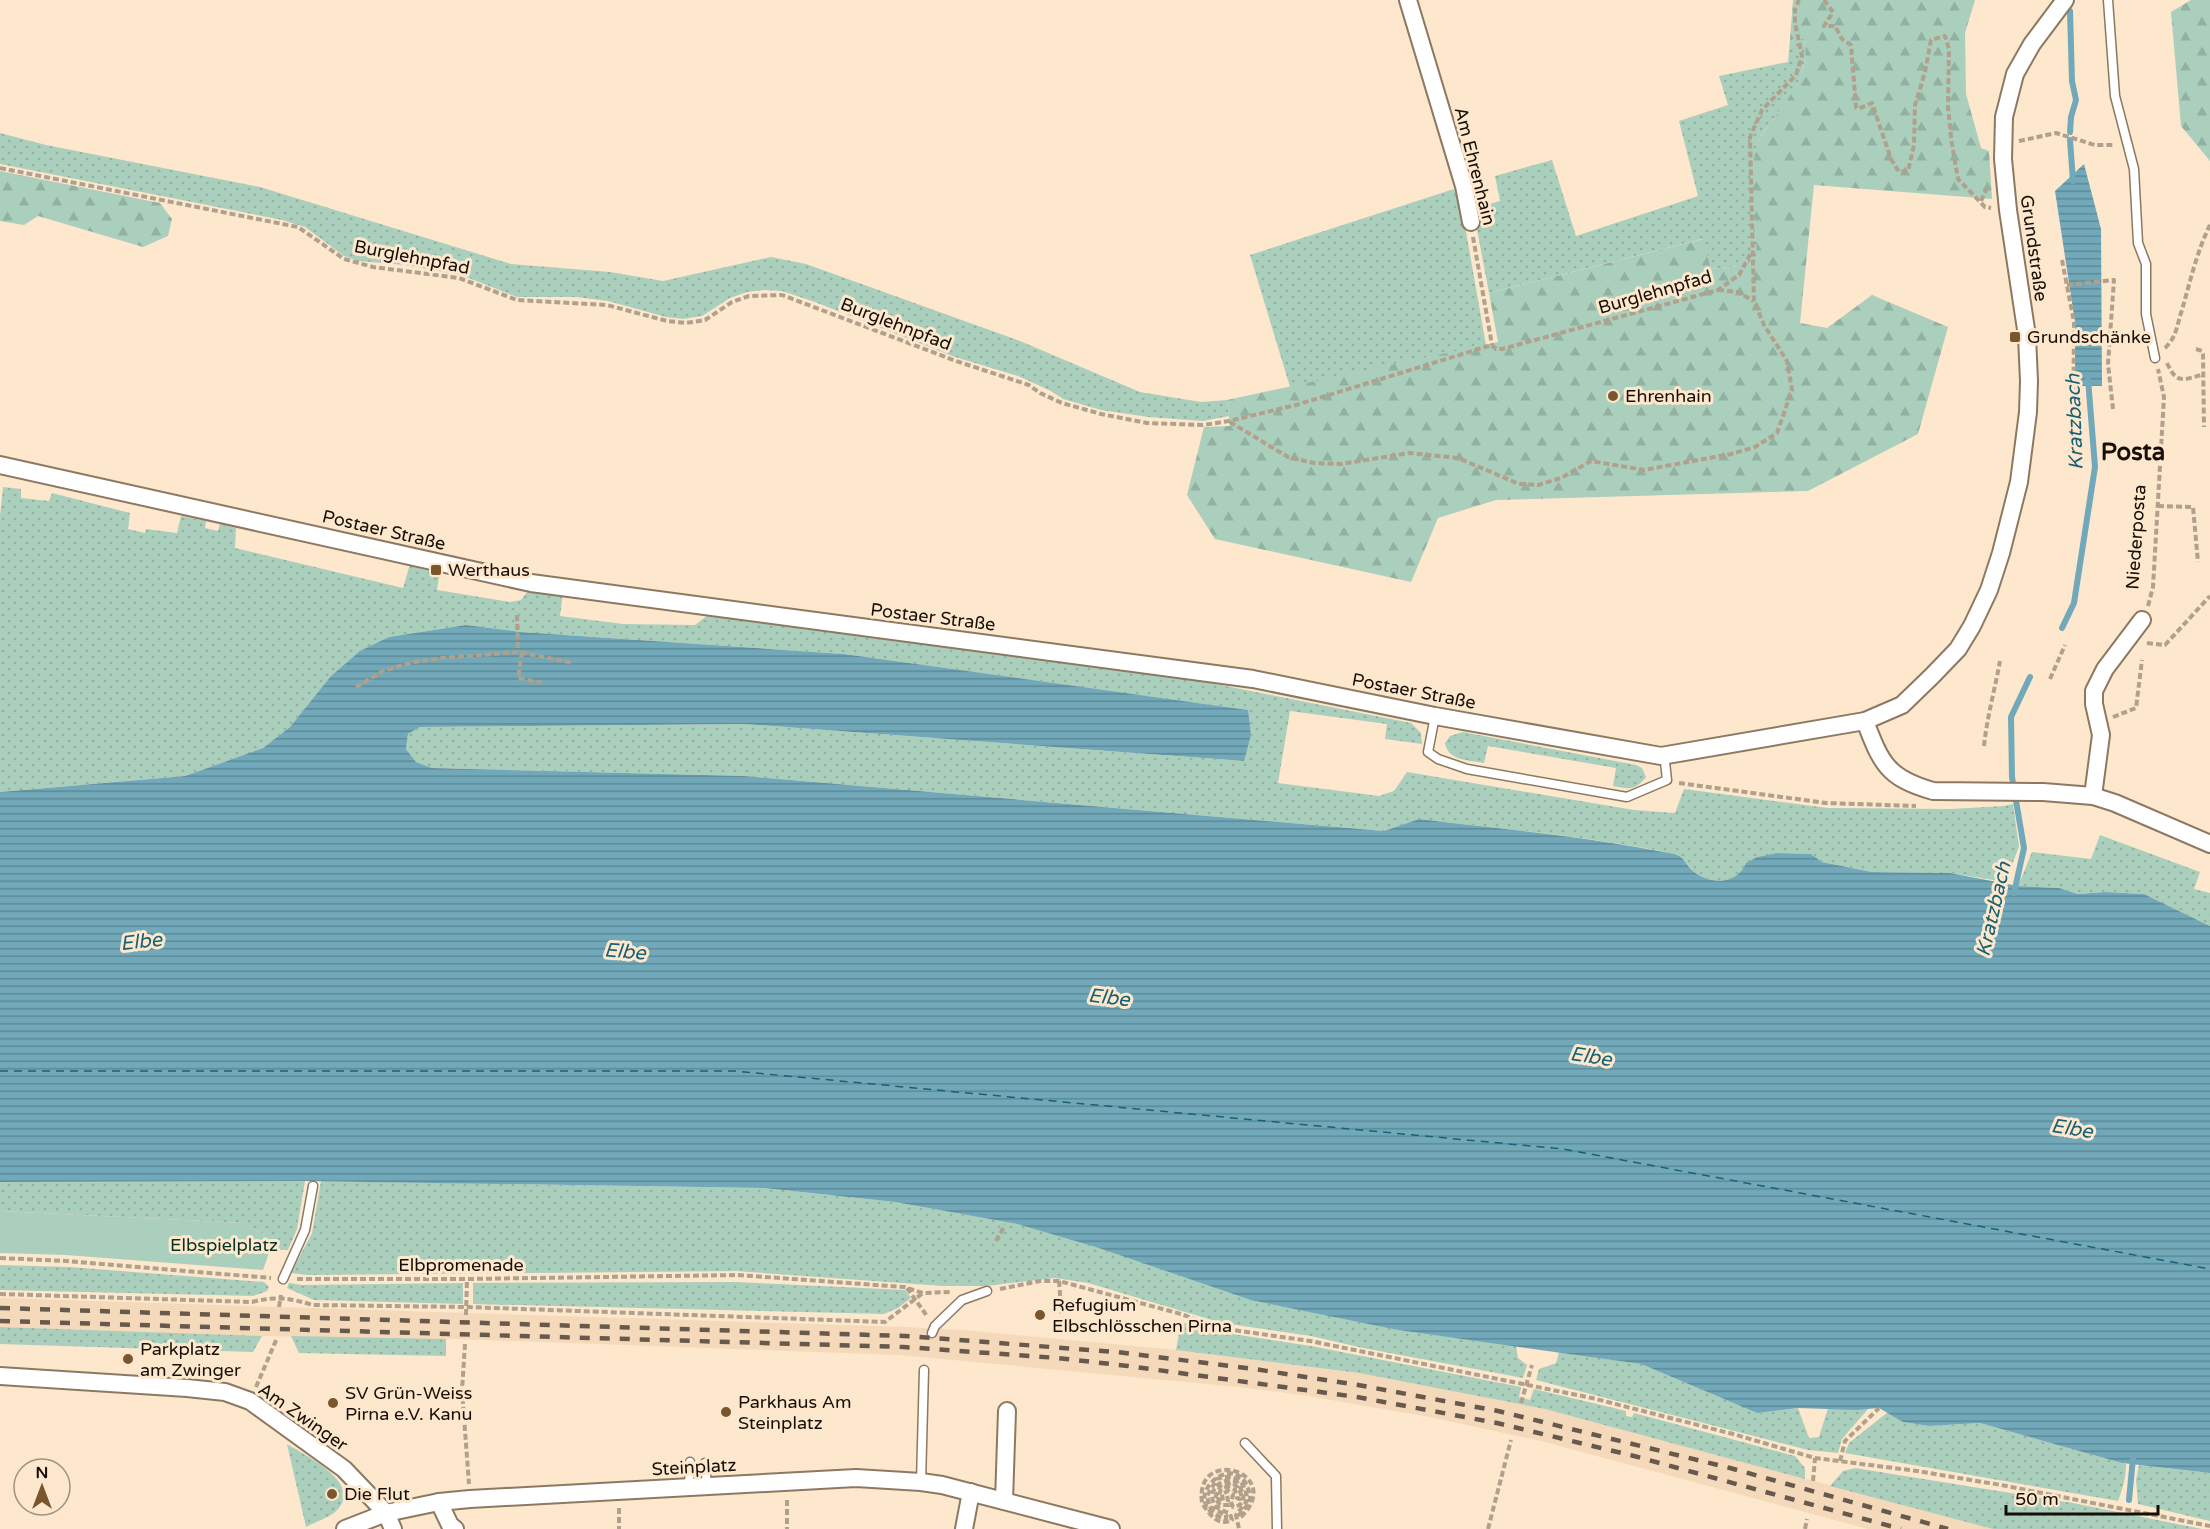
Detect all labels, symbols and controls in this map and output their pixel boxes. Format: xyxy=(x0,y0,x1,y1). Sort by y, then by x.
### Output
street label: Am Ehrenhain xyxy=(1450,105,1500,227)
street label: Grundstraße xyxy=(2016,193,2052,303)
street label: Burglehnpfad xyxy=(352,235,472,279)
street label: Burglehnpfad xyxy=(1596,265,1714,319)
street label: Burglehnpfad xyxy=(837,293,955,355)
place label: Grundschänke xyxy=(2027,326,2151,348)
marker: Grundschänke xyxy=(2008,330,2022,344)
water label: Kratzbach xyxy=(2061,373,2089,471)
place label: Ehrenhain xyxy=(1625,385,1712,407)
marker: Ehrenhain xyxy=(1606,389,1620,403)
district label: Posta xyxy=(2101,438,2165,467)
street label: Niederposta xyxy=(2121,484,2151,590)
street label: Postaer Straße xyxy=(320,505,448,555)
place label: Werthaus xyxy=(448,559,530,581)
marker: Werthaus xyxy=(429,563,443,577)
street label: Postaer Straße xyxy=(869,598,997,636)
street label: Postaer Straße xyxy=(1350,668,1478,714)
water label: Kratzbach xyxy=(1971,859,2017,959)
water label: Elbe xyxy=(119,928,165,956)
water label: Elbe xyxy=(603,938,648,966)
water label: Elbe xyxy=(1087,984,1133,1013)
water label: Elbe xyxy=(1568,1042,1615,1072)
water label: Elbe xyxy=(2049,1114,2096,1144)
park label: Elbspielplatz xyxy=(170,1234,278,1256)
street label: Elbpromenade xyxy=(398,1254,524,1276)
place label: Refugium Elbschlösschen Pirna xyxy=(1052,1294,1232,1337)
marker: Refugium Elbschlösschen Pirna xyxy=(1033,1308,1047,1322)
place label: Parkplatz am Zwinger xyxy=(140,1338,241,1381)
marker: Parkplatz am Zwinger xyxy=(121,1352,135,1366)
street label: Am Zwinger xyxy=(254,1378,352,1456)
place label: SV Grün-Weiss Pirna e.V. Kanu xyxy=(345,1382,472,1425)
place label: Parkhaus Am Steinplatz xyxy=(738,1391,852,1434)
marker: SV Grün-Weiss Pirna e.V. Kanu xyxy=(326,1396,340,1410)
marker: Parkhaus Am Steinplatz xyxy=(719,1405,733,1419)
street label: Steinplatz xyxy=(651,1454,737,1480)
north arrow xyxy=(12,1457,72,1517)
text: N xyxy=(36,1463,48,1483)
scale bar xyxy=(2006,1478,2158,1516)
place label: Die Flut xyxy=(344,1483,410,1505)
marker: Die Flut xyxy=(325,1487,339,1501)
text: 50 m xyxy=(2015,1488,2059,1510)

